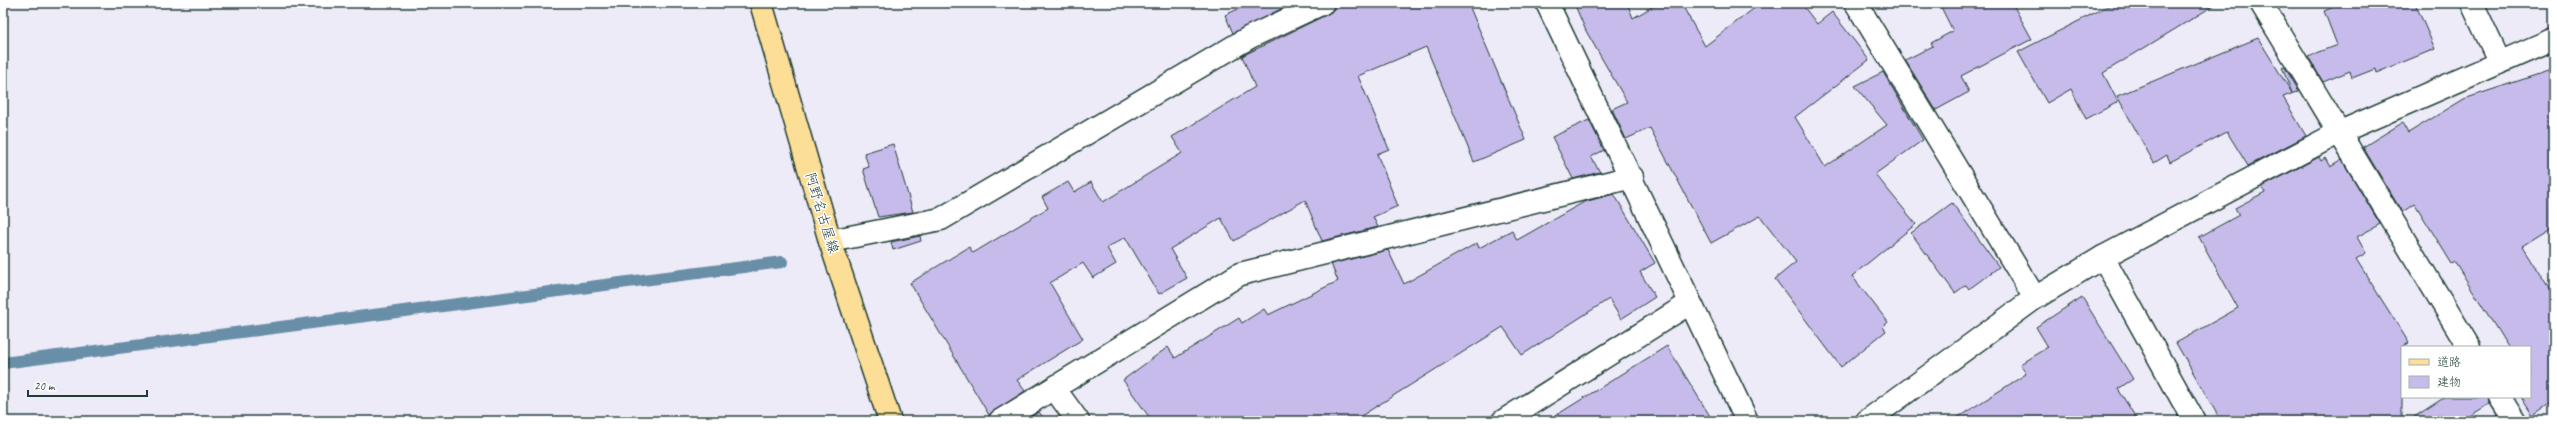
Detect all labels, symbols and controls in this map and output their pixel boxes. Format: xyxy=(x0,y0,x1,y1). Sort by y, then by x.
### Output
street label: 阿野名古屋線 xyxy=(802,170,842,256)
legend xyxy=(2401,346,2531,398)
text: 道路 xyxy=(2437,354,2461,370)
scale bar xyxy=(28,372,147,398)
text: 建物 xyxy=(2437,374,2461,390)
text: 20 m xyxy=(34,378,56,394)

